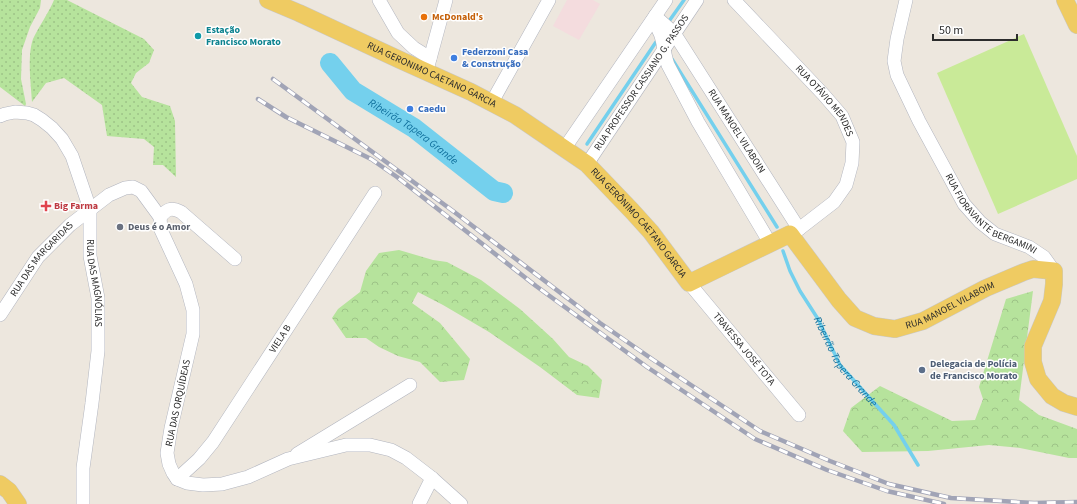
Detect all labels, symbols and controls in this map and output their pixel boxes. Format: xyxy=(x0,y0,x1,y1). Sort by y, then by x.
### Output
place label: McDonald's xyxy=(432,10,484,24)
marker: McDonald's xyxy=(419,12,429,22)
street label: RUA PROFESSOR CASSIANO G. PASSOS xyxy=(591,12,692,154)
scale bar xyxy=(933,16,1017,42)
text: 50 m xyxy=(939,22,963,39)
place label: Estação Francisco Morato xyxy=(206,23,281,49)
marker: Estação Francisco Morato xyxy=(193,31,203,41)
street label: RUA GERONIMO CAETANO GARCIA xyxy=(365,39,499,111)
place label: Federzoni Casa & Construção xyxy=(462,45,528,71)
marker: Federzoni Casa & Construção xyxy=(449,53,459,63)
street label: RUA OTÁVIO MENDES xyxy=(792,62,857,139)
street label: RUA MANOEL VILABOIN xyxy=(705,86,769,176)
water label: Ribeirão Tapera Grande xyxy=(366,95,462,168)
place label: Caedu xyxy=(418,102,446,116)
marker: Caedu xyxy=(405,104,415,114)
street label: RUA GERÔNIMO CAETANO GARCIA xyxy=(587,165,690,281)
street label: RUA FIORAVANTE BERGAMINI xyxy=(942,171,1040,257)
place label: Big Farma xyxy=(54,199,98,213)
marker: Big Farma xyxy=(41,201,51,211)
street label: RUA DAS MARGARIDAS xyxy=(7,219,76,299)
place label: Deus é o Amor xyxy=(128,220,190,234)
marker: Deus é o Amor xyxy=(115,222,125,232)
street label: RUA DAS MAGNÓLIAS xyxy=(83,239,105,327)
street label: RUA MANOEL VILABOIM xyxy=(904,278,997,333)
street label: TRAVESSA JOSÉ TOTA xyxy=(710,310,779,389)
water label: Ribeirão Tapera Grande xyxy=(810,314,881,410)
street label: VIELA B xyxy=(266,322,295,356)
place label: Delegacia de Polícia de Francisco Morato xyxy=(930,357,1018,383)
street label: RUA DAS ORQUÍDEAS xyxy=(162,358,194,448)
marker: Delegacia de Polícia de Francisco Morato xyxy=(917,365,927,375)

